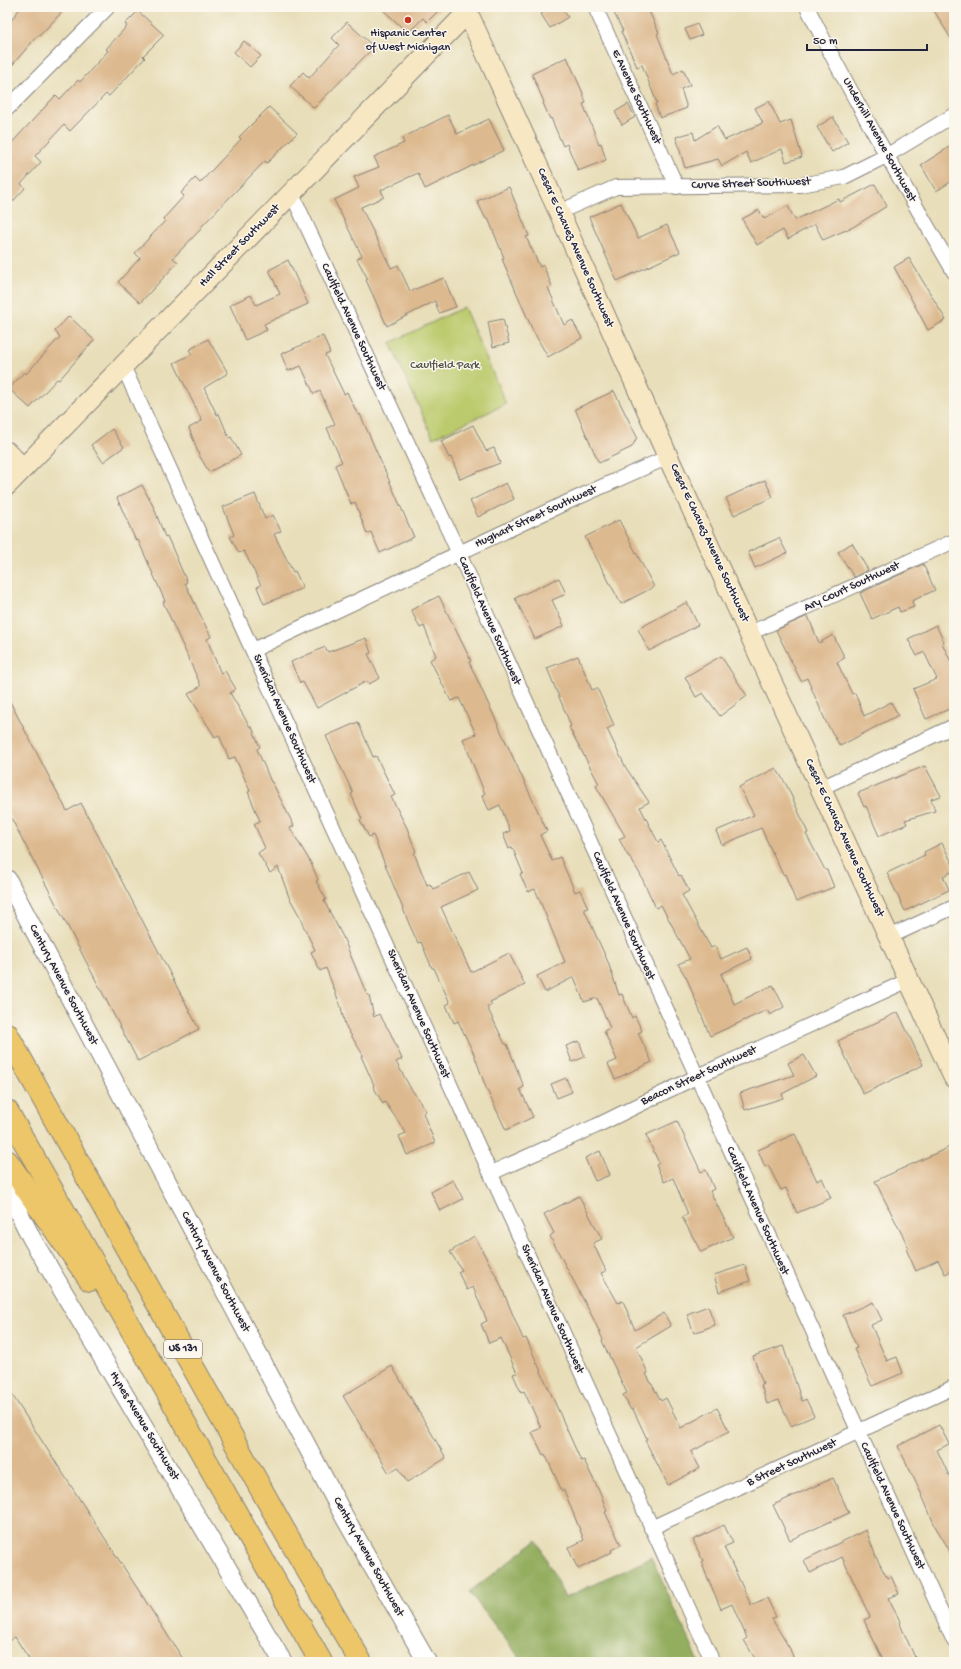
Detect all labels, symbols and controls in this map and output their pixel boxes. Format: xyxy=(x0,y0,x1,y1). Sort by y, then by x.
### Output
marker: Hispanic Center of West Michigan xyxy=(403,15,413,25)
scale bar xyxy=(807,26,927,52)
place label: Hispanic Center of West Michigan xyxy=(366,27,451,55)
text: 50 m xyxy=(813,35,838,49)
street label: E Avenue Southwest xyxy=(608,47,665,148)
street label: Underhill Avenue Southwest xyxy=(839,75,920,205)
street label: Cesar E Chavez Avenue Southwest xyxy=(533,166,617,331)
street label: Curve Street Southwest xyxy=(691,175,812,193)
street label: Hall Street Southwest xyxy=(197,201,284,290)
street label: Caulfield Avenue Southwest xyxy=(317,261,389,394)
park label: Caulfield Park xyxy=(410,359,481,373)
street label: Cesar E Chavez Avenue Southwest xyxy=(666,462,752,625)
street label: Hughart Street Southwest xyxy=(473,482,600,551)
street label: Caulfield Avenue Southwest xyxy=(454,555,524,688)
street label: Ary Court Southwest xyxy=(802,558,903,615)
street label: Sheridan Avenue Southwest xyxy=(249,652,319,787)
street label: Cesar E Chavez Avenue Southwest xyxy=(801,757,887,920)
street label: Caulfield Avenue Southwest xyxy=(588,850,658,983)
street label: Century Avenue Southwest xyxy=(25,922,101,1049)
street label: Sheridan Avenue Southwest xyxy=(383,947,453,1082)
street label: Beacon Street Southwest xyxy=(638,1043,760,1109)
street label: Caulfield Avenue Southwest xyxy=(722,1145,792,1278)
street label: Century Avenue Southwest xyxy=(177,1209,253,1336)
street label: Sheridan Avenue Southwest xyxy=(517,1242,587,1377)
road number: US 131 xyxy=(164,1340,202,1358)
street label: Hynes Avenue Southwest xyxy=(106,1369,183,1484)
street label: B Street Southwest xyxy=(744,1436,840,1490)
street label: Caulfield Avenue Southwest xyxy=(856,1440,928,1573)
street label: Century Avenue Southwest xyxy=(329,1495,407,1620)

